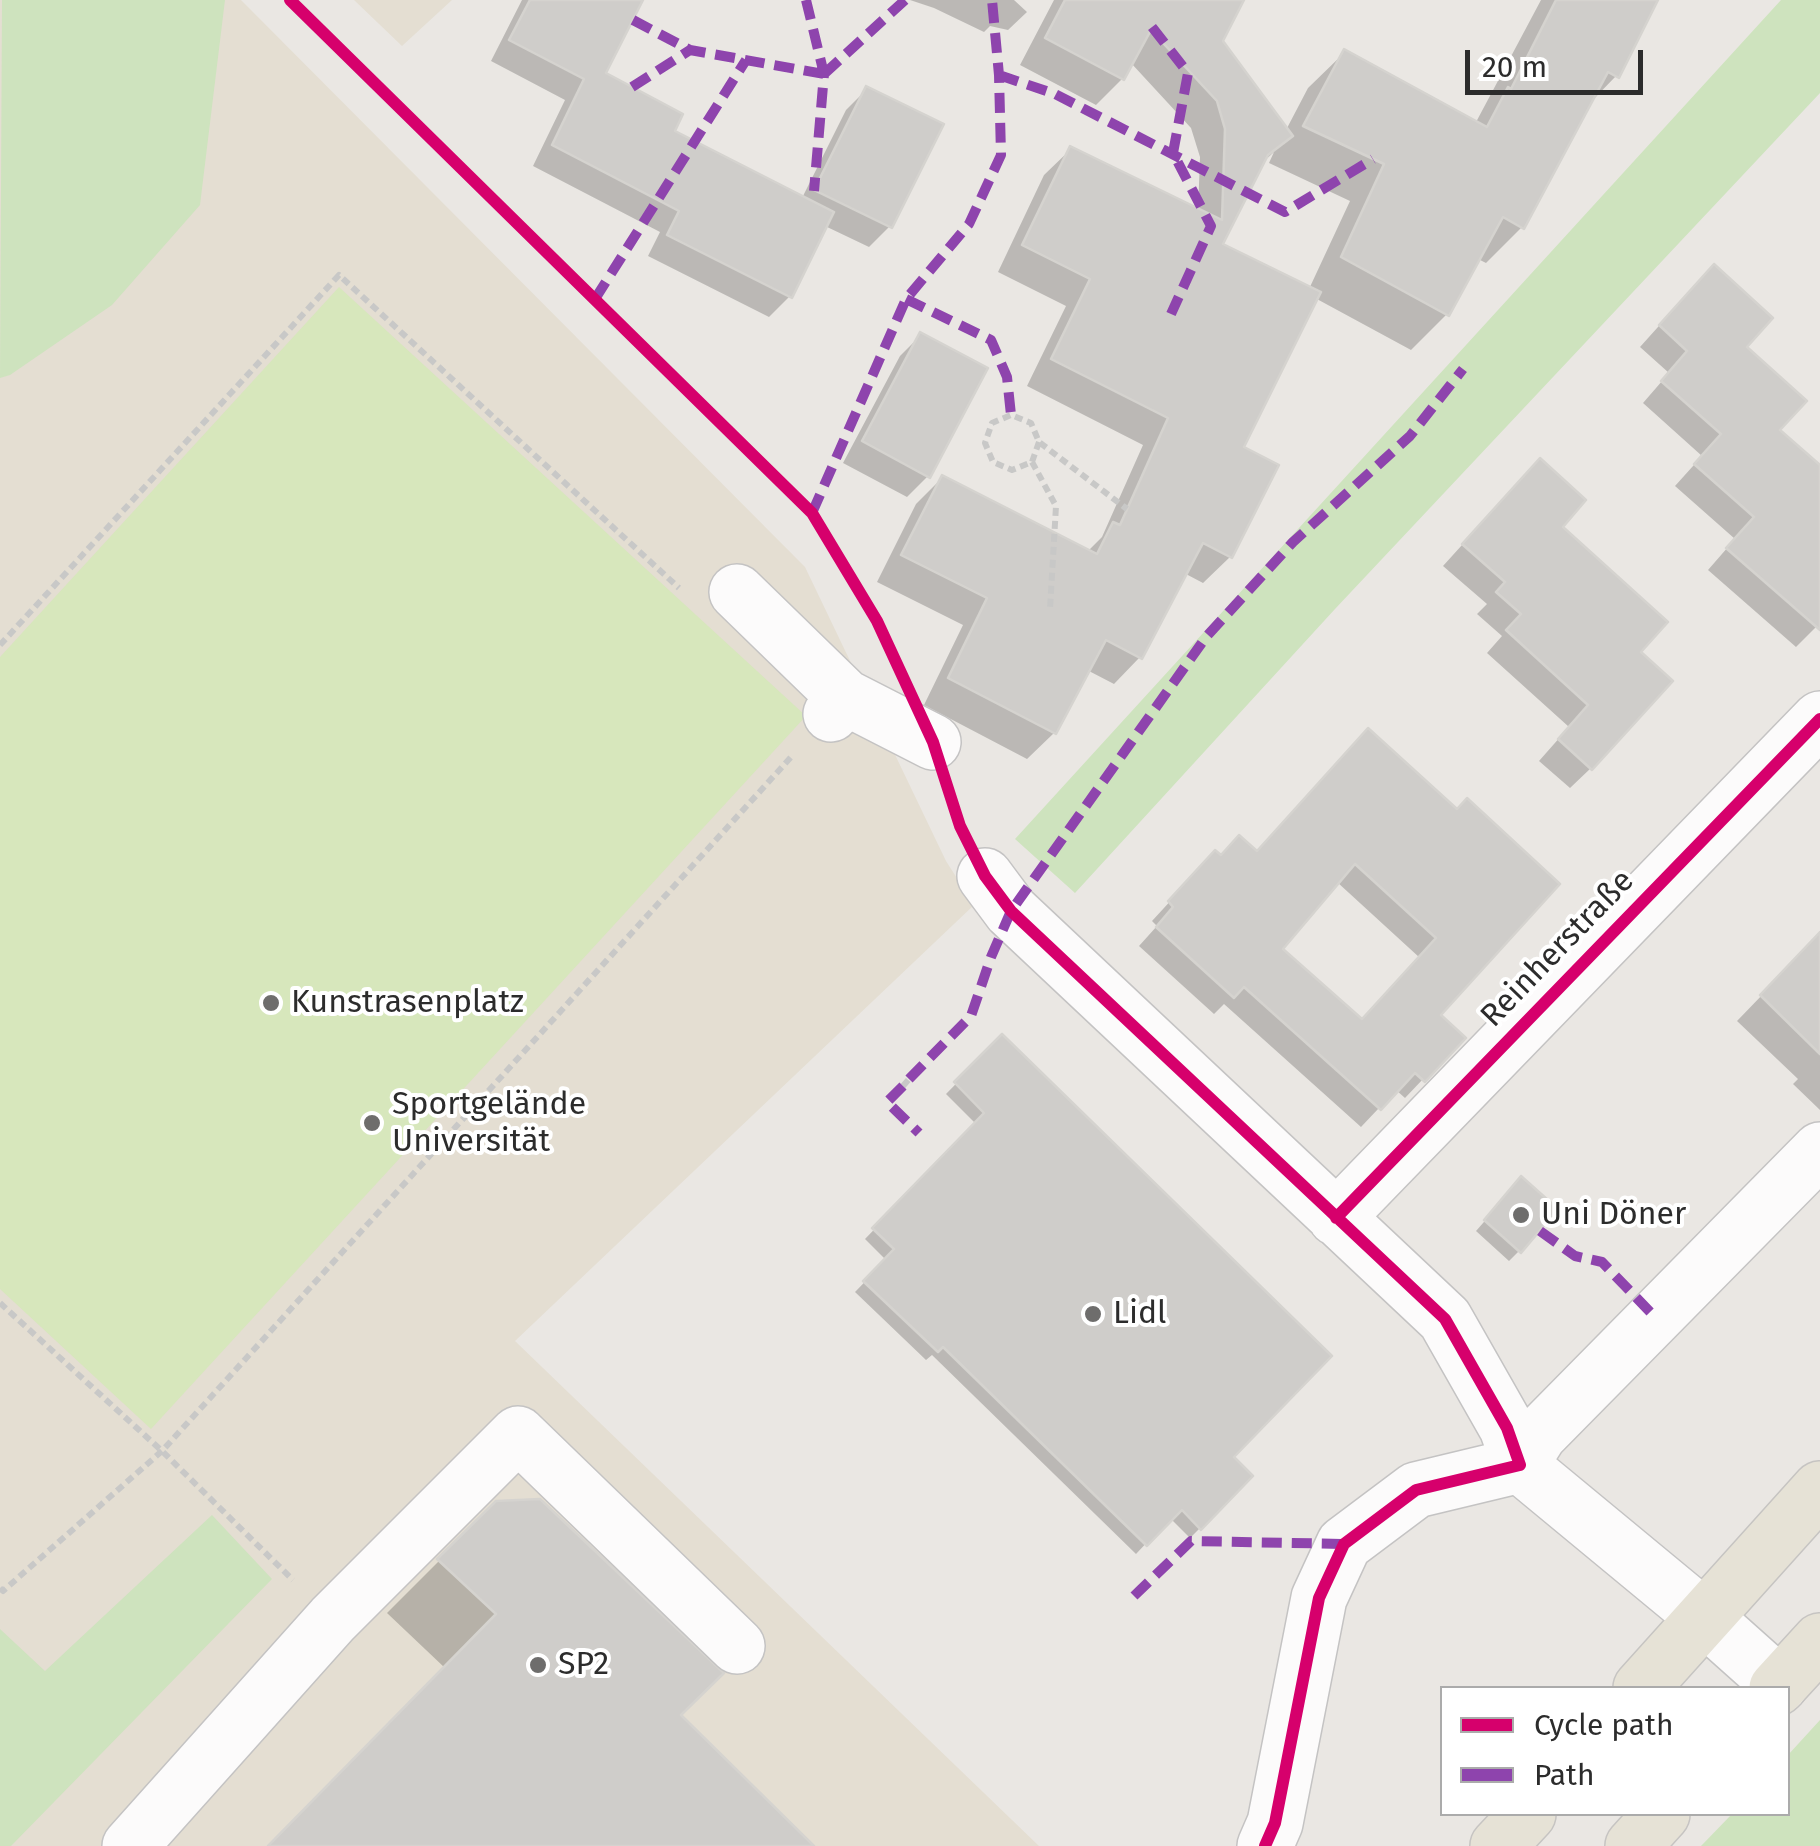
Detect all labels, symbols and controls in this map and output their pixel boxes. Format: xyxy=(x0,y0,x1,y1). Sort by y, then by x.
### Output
scale bar xyxy=(1470,30,1648,92)
text: 20 m xyxy=(1482,49,1547,85)
street label: Reinherstraße xyxy=(1473,862,1643,1036)
place label: Kunstrasenplatz xyxy=(291,984,524,1022)
marker: Kunstrasenplatz xyxy=(260,992,282,1014)
place label: Sportgelände Universität xyxy=(392,1086,586,1161)
marker: Sportgelände Universität xyxy=(361,1112,383,1134)
place label: Uni Döner xyxy=(1541,1196,1686,1234)
marker: Uni Döner xyxy=(1510,1204,1532,1226)
place label: Lidl xyxy=(1113,1295,1166,1333)
marker: Lidl xyxy=(1082,1303,1104,1325)
place label: SP2 xyxy=(558,1646,609,1684)
marker: SP2 xyxy=(527,1654,549,1676)
legend xyxy=(1440,1686,1790,1816)
text: Cycle path xyxy=(1534,1707,1673,1743)
text: Path xyxy=(1534,1757,1595,1793)

